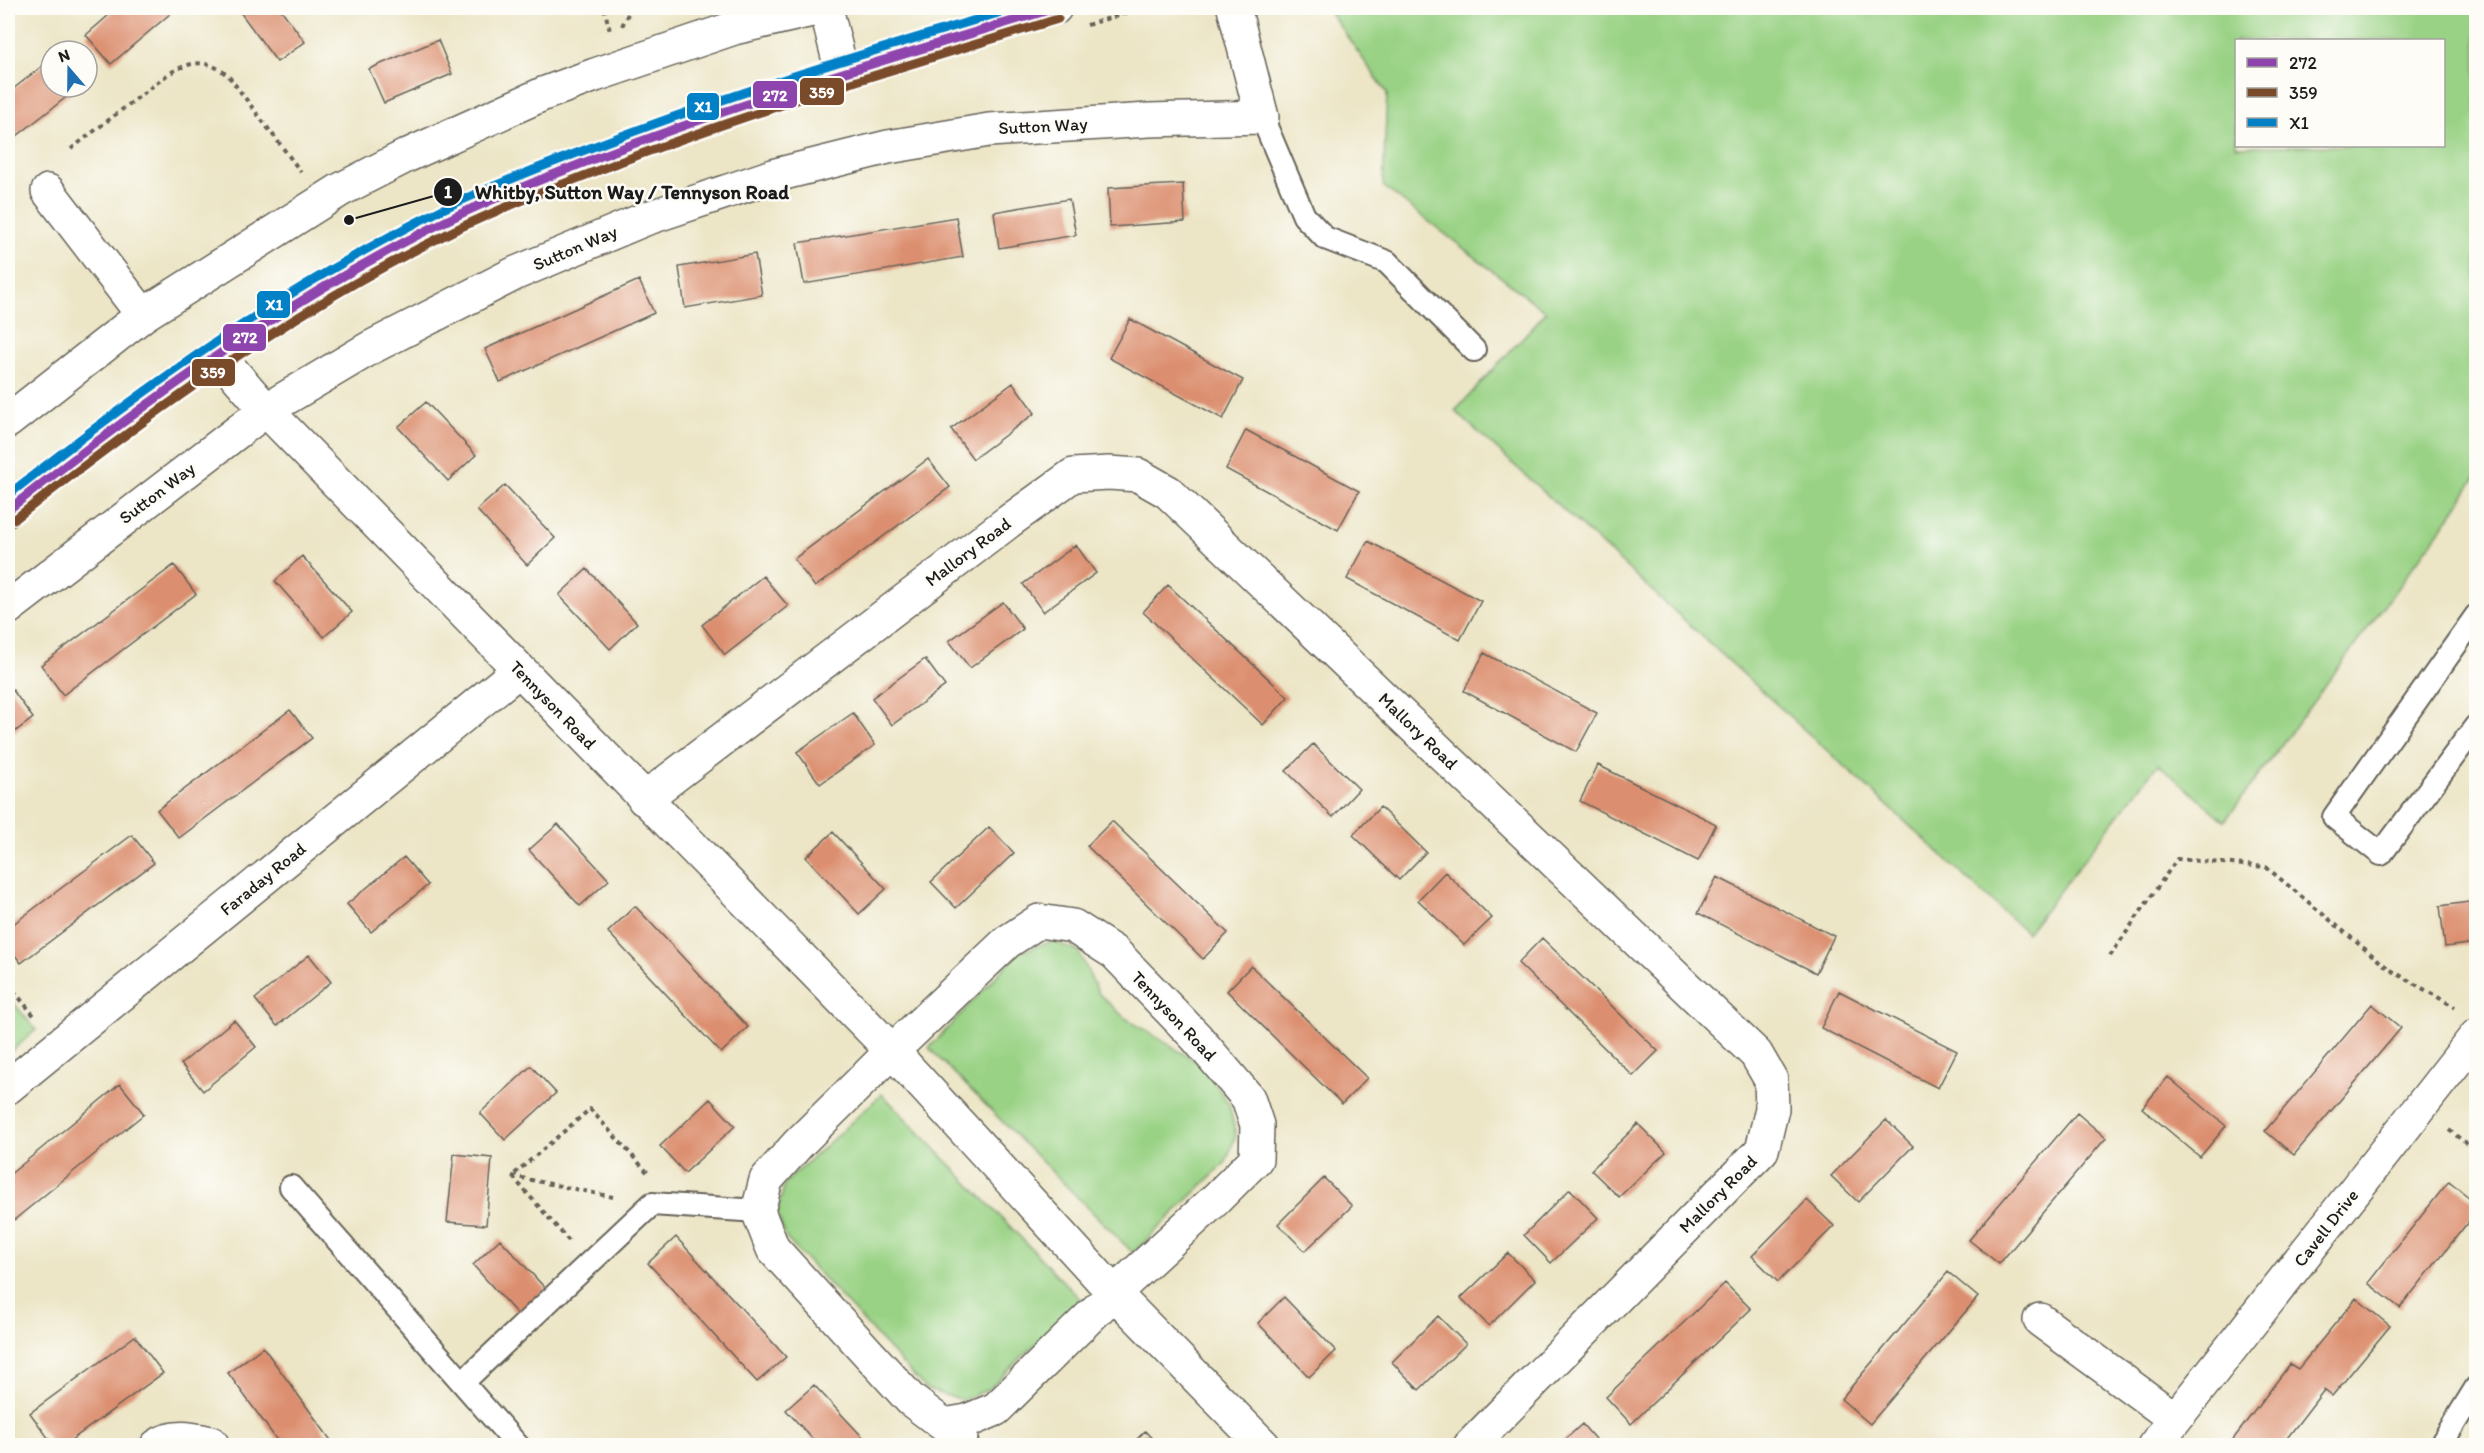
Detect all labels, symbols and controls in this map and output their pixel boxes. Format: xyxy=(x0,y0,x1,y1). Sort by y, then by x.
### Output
north arrow xyxy=(39,39,99,99)
legend xyxy=(2235,39,2445,147)
text: N xyxy=(56,45,72,66)
text: 272 xyxy=(2289,52,2317,74)
line badge: 359 xyxy=(799,77,845,106)
line badge: 272 xyxy=(752,80,798,109)
text: 359 xyxy=(2289,82,2318,104)
text: 359 xyxy=(809,83,835,102)
text: 272 xyxy=(763,86,788,105)
line badge: X1 xyxy=(686,92,720,121)
text: X1 xyxy=(694,97,712,116)
text: X1 xyxy=(2289,112,2309,134)
street label: Sutton Way xyxy=(998,113,1089,139)
callout: Whitby, Sutton Way / Tennyson Road xyxy=(433,173,800,211)
text: Whitby, Sutton Way / Tennyson Road xyxy=(475,180,789,205)
text: 1 xyxy=(444,181,453,203)
street label: Sutton Way xyxy=(530,220,621,276)
line badge: X1 xyxy=(256,290,291,319)
text: X1 xyxy=(265,295,283,314)
line badge: 272 xyxy=(222,323,267,352)
text: 272 xyxy=(233,328,258,347)
line badge: 359 xyxy=(191,358,236,387)
text: 359 xyxy=(200,363,226,382)
street label: Sutton Way xyxy=(115,457,200,529)
street label: Mallory Road xyxy=(921,512,1015,591)
street label: Tennyson Road xyxy=(505,656,601,754)
street label: Mallory Road xyxy=(1374,688,1462,774)
street label: Faraday Road xyxy=(216,838,311,920)
street label: Tennyson Road xyxy=(1127,966,1221,1066)
street label: Mallory Road xyxy=(1674,1150,1762,1238)
street label: Cavell Drive xyxy=(2289,1185,2363,1271)

